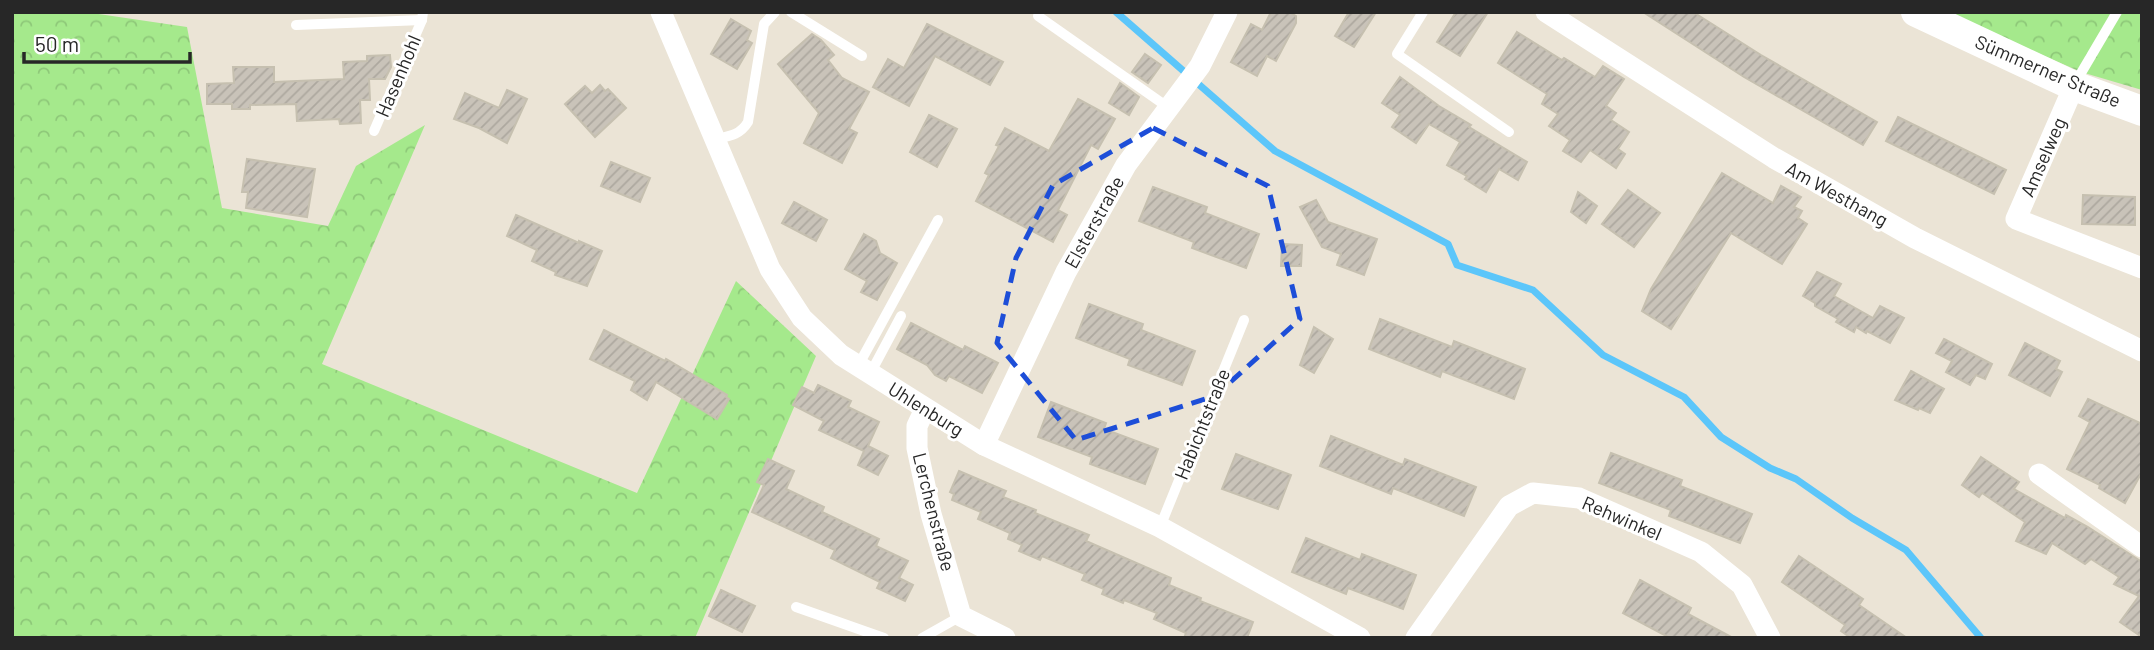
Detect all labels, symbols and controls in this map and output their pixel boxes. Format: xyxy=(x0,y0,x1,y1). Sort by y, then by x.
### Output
scale bar xyxy=(24,21,191,65)
street label: Sümmerner Straße xyxy=(1972,29,2124,112)
text: 50 m xyxy=(35,31,79,56)
street label: Hasenhohl xyxy=(370,31,425,120)
street label: Amselweg xyxy=(2015,113,2070,200)
street label: Am Westhang xyxy=(1782,156,1892,231)
street label: Elsterstraße xyxy=(1059,172,1128,272)
street label: Habichtstraße xyxy=(1169,365,1234,483)
street label: Uhlenburg xyxy=(884,376,968,441)
street label: Lerchenstraße xyxy=(909,450,960,574)
street label: Rehwinkel xyxy=(1579,491,1665,545)

